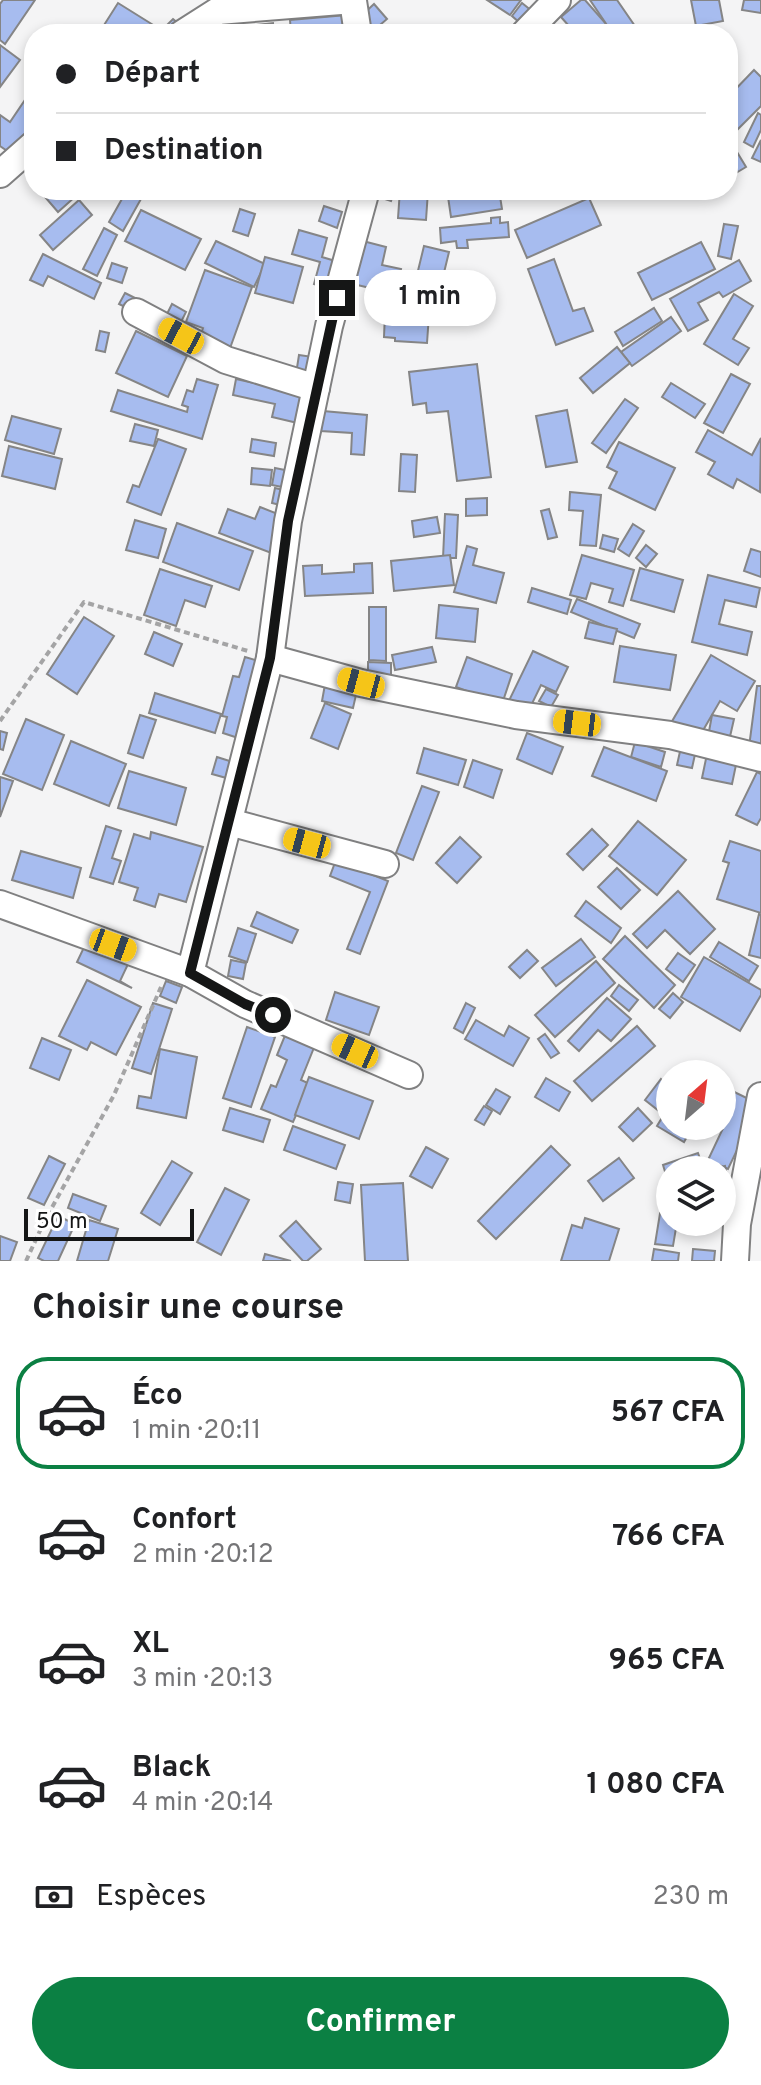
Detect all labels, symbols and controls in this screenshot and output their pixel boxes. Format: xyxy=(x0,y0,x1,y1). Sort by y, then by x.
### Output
text: Départ xyxy=(104,56,200,93)
text: Destination xyxy=(104,133,263,170)
callout: 1 min xyxy=(365,270,497,326)
route end xyxy=(319,280,355,316)
text: 1 min xyxy=(399,281,461,314)
car xyxy=(154,314,208,358)
car xyxy=(335,665,387,701)
car xyxy=(552,708,602,738)
car xyxy=(281,825,333,861)
car xyxy=(86,926,140,964)
route start xyxy=(255,997,291,1033)
car xyxy=(328,1030,382,1072)
north arrow xyxy=(656,1060,736,1140)
map controls xyxy=(656,1060,736,1236)
button: layers xyxy=(656,1156,736,1236)
scale bar xyxy=(24,1205,194,1241)
text: 50 m xyxy=(36,1209,88,1236)
text: Choisir une course xyxy=(32,1286,344,1332)
icon: car xyxy=(36,1377,108,1449)
text: Éco xyxy=(132,1378,183,1415)
text: 567 CFA xyxy=(611,1395,725,1432)
text: 1 min · 20:11 xyxy=(132,1415,261,1448)
icon: car xyxy=(36,1501,108,1573)
text: Confort xyxy=(132,1502,237,1539)
text: 766 CFA xyxy=(612,1519,725,1556)
text: 2 min · 20:12 xyxy=(132,1539,274,1572)
icon: car xyxy=(36,1625,108,1697)
text: XL xyxy=(132,1626,169,1663)
text: 965 CFA xyxy=(609,1643,725,1680)
text: 3 min · 20:13 xyxy=(132,1663,273,1696)
icon: car xyxy=(36,1749,108,1821)
text: Black xyxy=(132,1750,211,1787)
text: 1 080 CFA xyxy=(586,1767,725,1804)
text: 4 min · 20:14 xyxy=(132,1787,274,1820)
icon: cash xyxy=(32,1875,76,1919)
text: Espèces xyxy=(96,1879,206,1916)
text: 230 m xyxy=(653,1881,729,1914)
button: Confirmer xyxy=(32,1977,729,2069)

